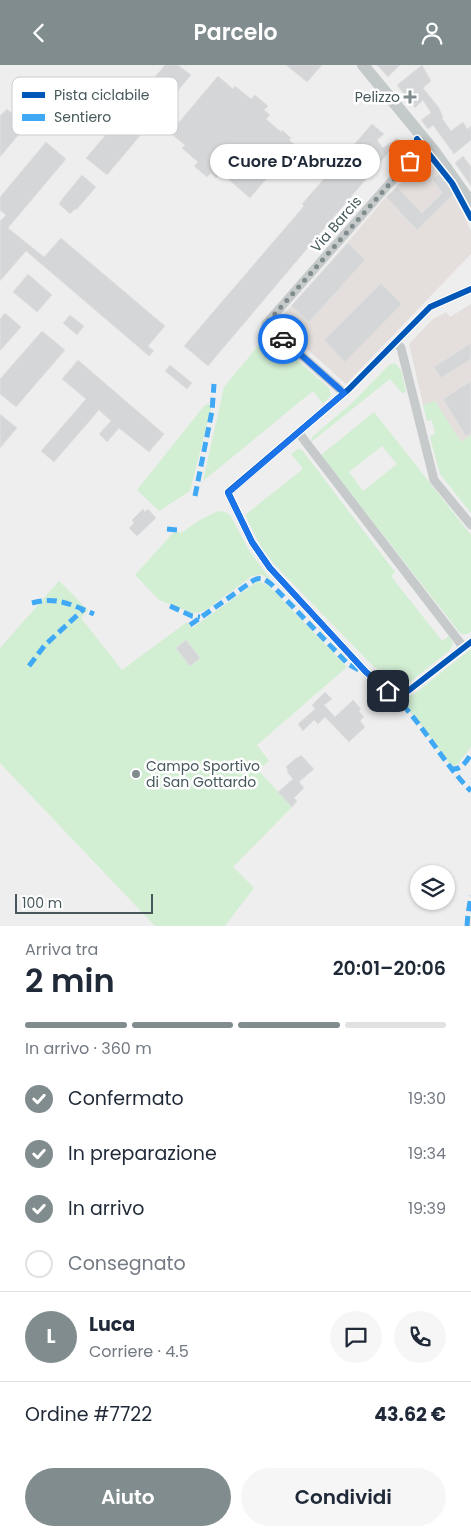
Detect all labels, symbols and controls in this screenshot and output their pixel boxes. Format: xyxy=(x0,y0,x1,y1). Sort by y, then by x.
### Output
text: Parcelo xyxy=(193,17,278,48)
icon: back xyxy=(25,19,53,47)
icon: person xyxy=(418,19,446,47)
legend xyxy=(12,77,178,135)
text: Pista ciclabile xyxy=(54,85,150,105)
place label: Pelizzo xyxy=(355,87,400,107)
marker: Pelizzo xyxy=(404,91,416,103)
text: Sentiero xyxy=(54,107,111,127)
pin xyxy=(389,140,431,182)
callout: Cuore D’Abruzzo xyxy=(210,143,380,179)
icon: bag xyxy=(396,147,424,175)
text: Cuore D’Abruzzo xyxy=(228,150,362,173)
street label: Via Barcis xyxy=(306,192,366,256)
courier xyxy=(258,314,308,364)
icon: car xyxy=(269,325,297,353)
pin xyxy=(367,670,409,712)
icon: home xyxy=(374,677,402,705)
place label: Campo Sportivo di San Gottardo xyxy=(146,756,260,792)
marker: Campo Sportivo di San Gottardo xyxy=(130,768,142,780)
map controls xyxy=(410,865,455,910)
button: layers xyxy=(410,865,455,910)
scale bar xyxy=(15,891,152,914)
text: 100 m xyxy=(22,893,62,913)
text: Arriva tra xyxy=(25,938,98,961)
text: 20:01–20:06 xyxy=(333,955,446,982)
text: 2 min xyxy=(25,958,115,1003)
text: In arrivo · 360 m xyxy=(25,1037,152,1060)
icon: check xyxy=(25,1085,53,1113)
text: Confermato xyxy=(68,1085,184,1112)
text: 19:30 xyxy=(408,1087,446,1110)
icon: check xyxy=(25,1140,53,1168)
text: In preparazione xyxy=(68,1140,217,1167)
text: 19:34 xyxy=(408,1142,446,1165)
icon: check xyxy=(25,1195,53,1223)
text: In arrivo xyxy=(68,1195,144,1222)
text: 19:39 xyxy=(408,1197,446,1220)
text: Consegnato xyxy=(68,1250,186,1277)
text: Luca xyxy=(89,1311,135,1338)
button: chat xyxy=(330,1311,382,1363)
button: phone xyxy=(394,1311,446,1363)
text: L xyxy=(46,1323,56,1350)
text: Corriere · 4.5 xyxy=(89,1340,189,1363)
text: Ordine #7722 xyxy=(25,1401,152,1428)
text: 43.62 € xyxy=(374,1401,446,1428)
button: Aiuto xyxy=(25,1468,231,1526)
button: Condividi xyxy=(241,1468,446,1526)

